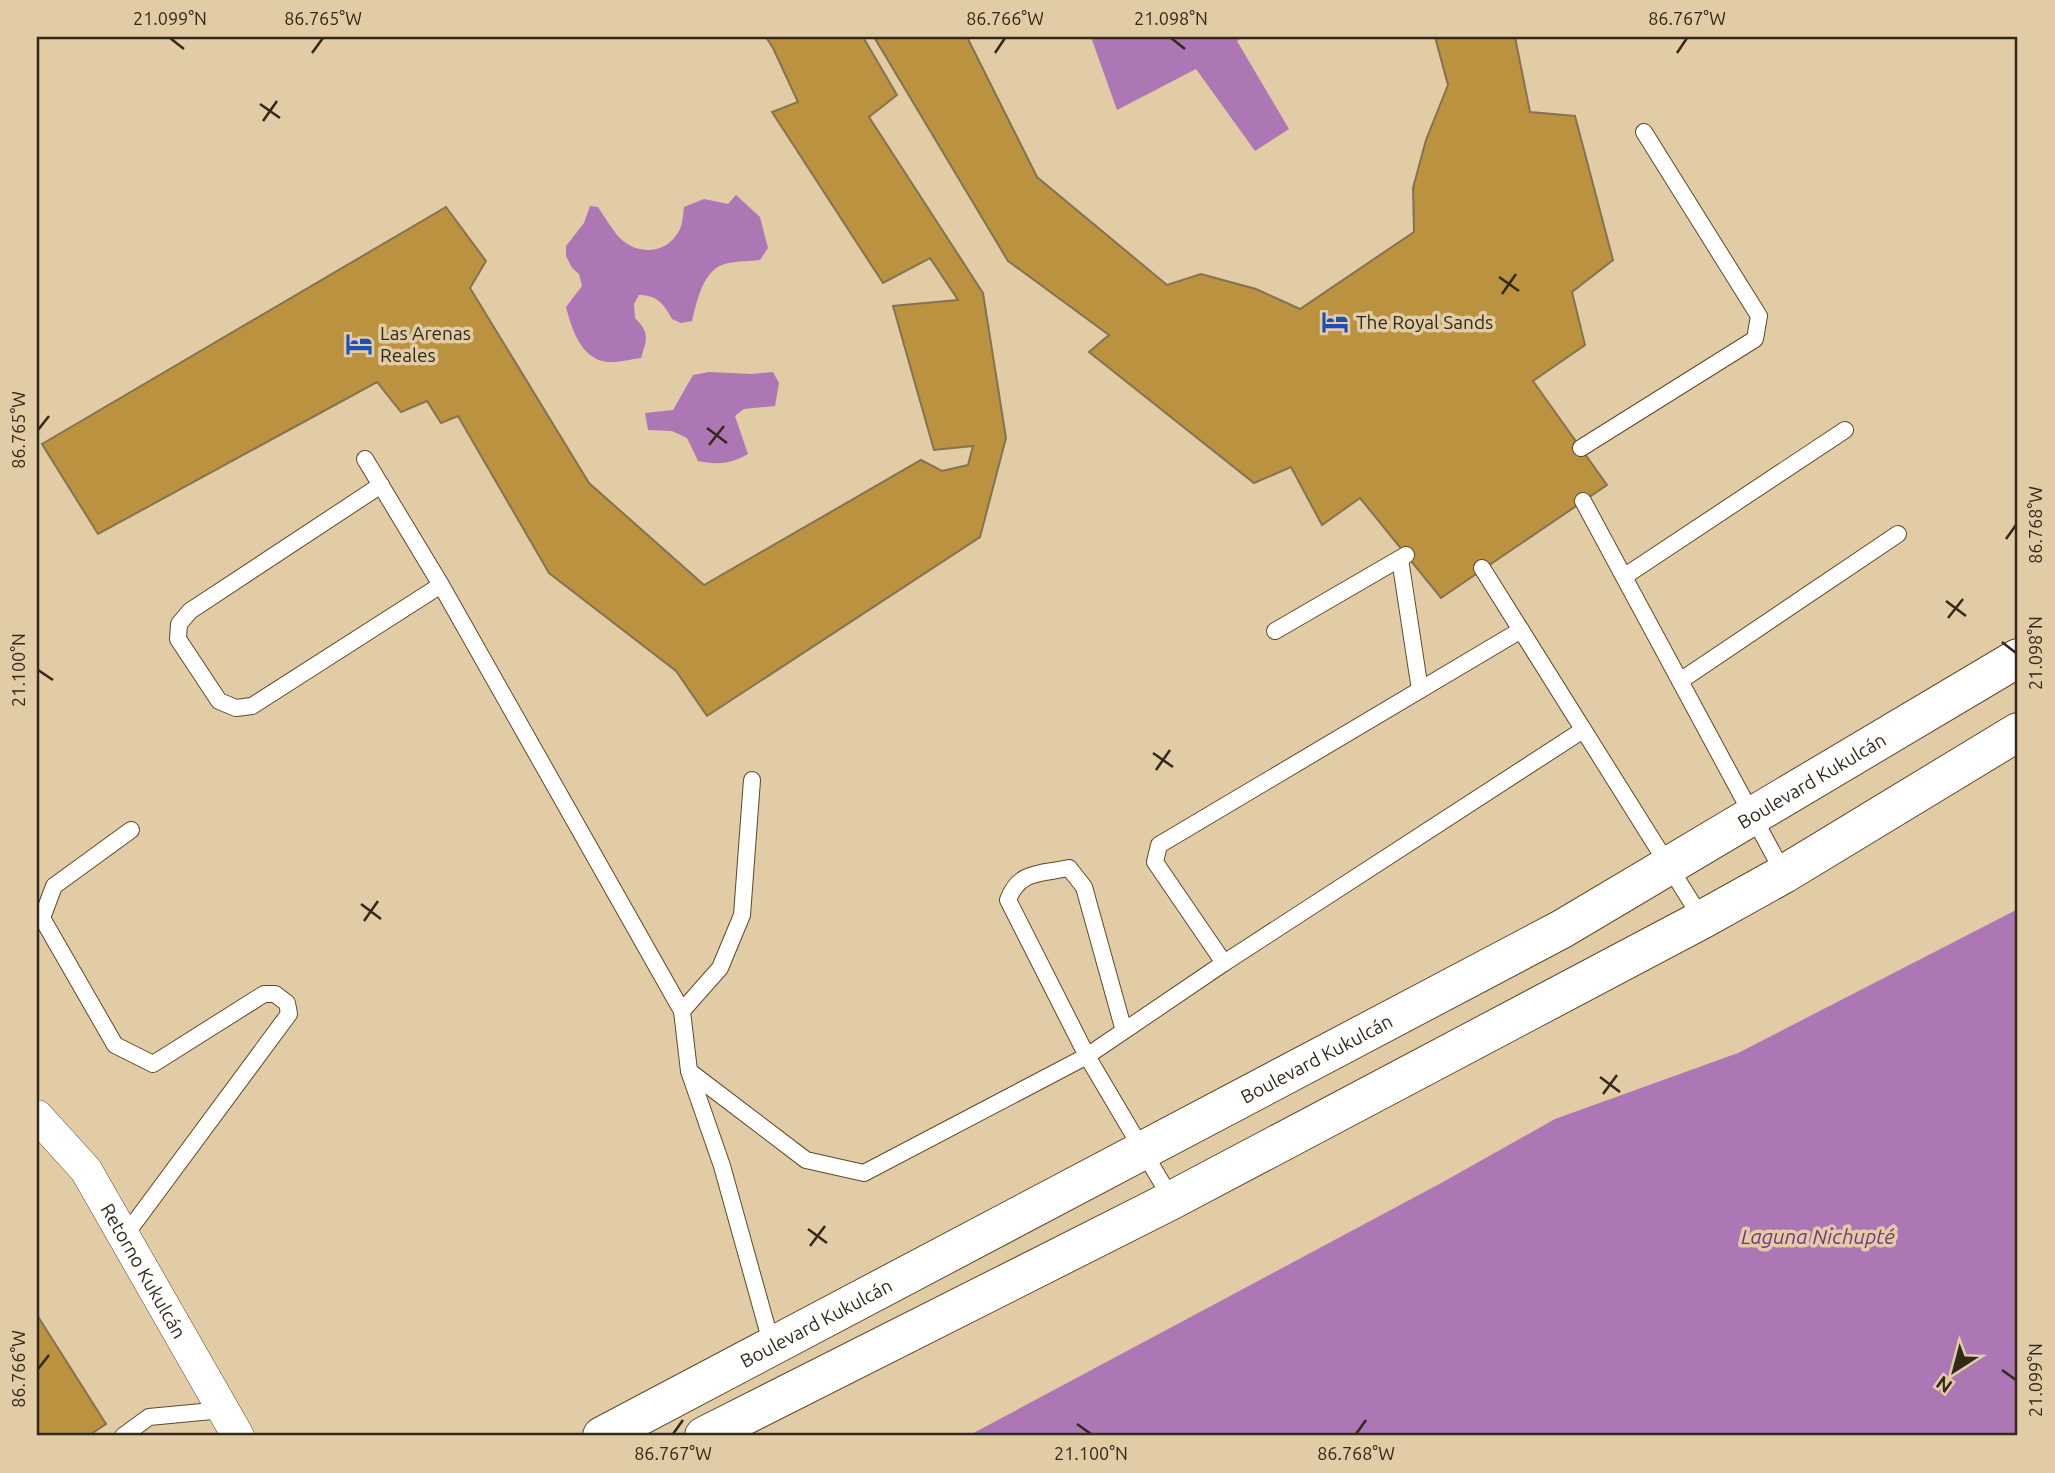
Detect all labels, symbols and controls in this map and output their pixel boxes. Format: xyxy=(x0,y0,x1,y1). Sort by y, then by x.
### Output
text: 21.099°N xyxy=(133,8,207,28)
text: 86.765°W xyxy=(284,8,362,28)
text: 86.766°W xyxy=(966,8,1044,28)
text: 21.098°N xyxy=(1134,8,1208,28)
text: 86.767°W xyxy=(1648,8,1726,28)
hotel icon: The Royal Sands xyxy=(1320,307,1350,337)
place label: The Royal Sands xyxy=(1356,311,1493,333)
place label: Las Arenas Reales xyxy=(380,322,471,366)
hotel icon: Las Arenas Reales xyxy=(344,329,374,359)
text: 86.765°W xyxy=(8,391,28,469)
text: 86.768°W xyxy=(2025,486,2045,564)
text: 21.098°N xyxy=(2025,616,2045,690)
text: 21.100°N xyxy=(8,633,28,707)
street label: Boulevard Kukulcán xyxy=(1734,728,1890,833)
street label: Boulevard Kukulcán xyxy=(1237,1010,1396,1108)
street label: Retorno Kukulcán xyxy=(96,1200,191,1342)
water label: Laguna Nichupté xyxy=(1741,1224,1895,1248)
street label: Boulevard Kukulcán xyxy=(736,1274,896,1372)
text: 86.766°W xyxy=(8,1330,28,1408)
north arrow xyxy=(1918,1336,1988,1406)
text: 21.099°N xyxy=(2025,1343,2045,1417)
text: N xyxy=(1932,1372,1956,1398)
text: 86.767°W xyxy=(634,1443,712,1463)
text: 21.100°N xyxy=(1054,1443,1128,1463)
text: 86.768°W xyxy=(1317,1443,1395,1463)

